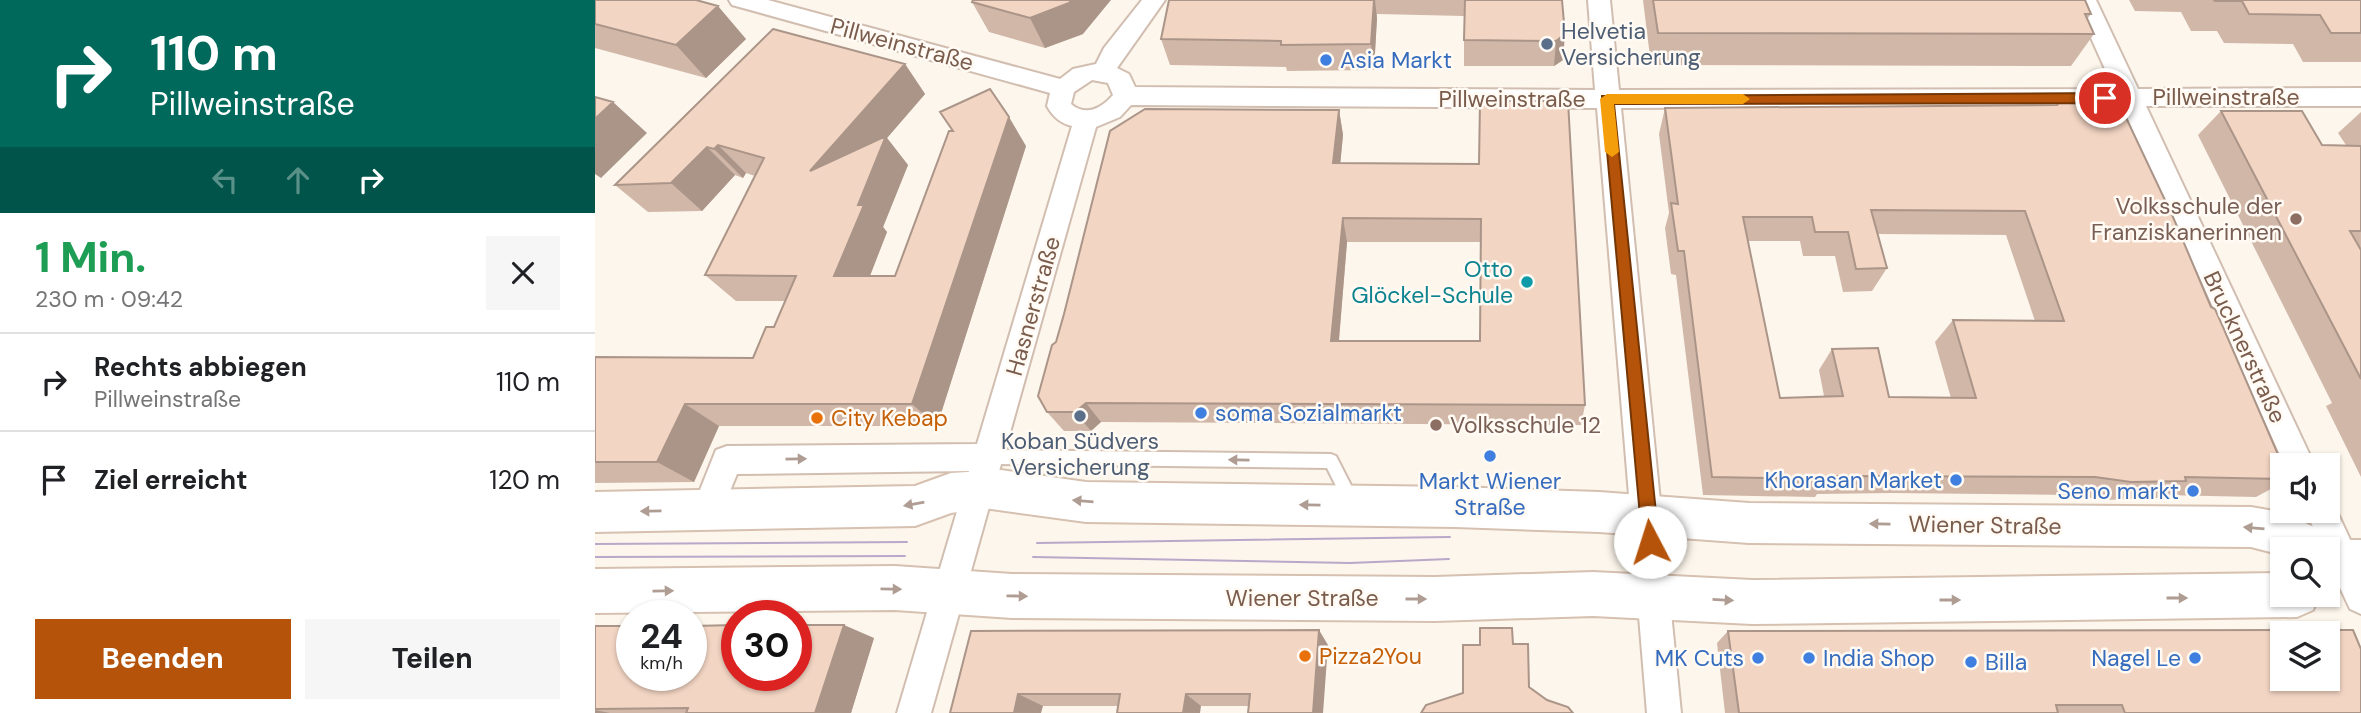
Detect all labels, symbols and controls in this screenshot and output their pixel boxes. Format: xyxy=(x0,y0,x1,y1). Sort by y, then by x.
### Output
street label: Pillweinstraße xyxy=(827,10,977,78)
place label: Helvetia Versicherung xyxy=(1561,16,1701,72)
text: 110 m xyxy=(150,21,278,85)
icon: right xyxy=(35,28,126,119)
marker: Helvetia Versicherung xyxy=(1539,36,1555,52)
place label: Asia Markt xyxy=(1340,45,1452,75)
marker: Asia Markt xyxy=(1318,52,1334,68)
pin xyxy=(2075,68,2135,128)
icon: arrive xyxy=(2086,79,2124,117)
street label: Pillweinstraße xyxy=(2152,82,2300,112)
text: Pillweinstraße xyxy=(150,83,355,125)
street label: Pillweinstraße xyxy=(1438,84,1586,114)
icon: left xyxy=(206,161,244,199)
icon: ahead xyxy=(279,161,317,199)
icon: right xyxy=(352,161,390,199)
place label: Volksschule der Franziskanerinnen xyxy=(2091,191,2282,247)
marker: Volksschule der Franziskanerinnen xyxy=(2288,211,2304,227)
text: 1 Min. xyxy=(35,230,146,285)
street label: Hasnerstraße xyxy=(999,233,1067,379)
button: close xyxy=(486,236,560,310)
place label: Otto Glöckel-Schule xyxy=(1351,254,1513,310)
street label: Brucknerstraße xyxy=(2197,266,2293,428)
marker: Otto Glöckel-Schule xyxy=(1519,274,1535,290)
text: 230 m · 09:42 xyxy=(35,284,183,314)
text: Rechts abbiegen xyxy=(94,350,307,384)
icon: right xyxy=(35,363,73,401)
text: 110 m xyxy=(496,365,560,399)
text: Pillweinstraße xyxy=(94,384,241,414)
place label: soma Sozialmarkt xyxy=(1215,398,1402,428)
place label: City Kebap xyxy=(831,403,948,433)
marker: soma Sozialmarkt xyxy=(1193,405,1209,421)
marker: Koban Südvers Versicherung xyxy=(1072,408,1088,424)
marker: City Kebap xyxy=(809,410,825,426)
place label: Volksschule 12 xyxy=(1450,410,1601,440)
marker: Volksschule 12 xyxy=(1428,417,1444,433)
place label: Koban Südvers Versicherung xyxy=(1001,426,1159,482)
marker: Markt Wiener Straße xyxy=(1482,448,1498,464)
map controls xyxy=(2270,453,2340,691)
button: sound xyxy=(2270,453,2340,523)
one-way arrow xyxy=(785,454,807,465)
one-way arrow xyxy=(1227,454,1249,466)
icon: arrive xyxy=(35,461,73,499)
text: Ziel erreicht xyxy=(94,463,247,497)
text: 120 m xyxy=(489,463,560,497)
place label: Khorasan Market xyxy=(1764,465,1942,495)
place label: Markt Wiener Straße xyxy=(1419,466,1561,522)
marker: Khorasan Market xyxy=(1948,472,1964,488)
place label: Seno markt xyxy=(2058,476,2179,506)
marker: Seno markt xyxy=(2185,483,2201,499)
one-way arrow xyxy=(1072,495,1094,506)
one-way arrow xyxy=(903,499,925,510)
one-way arrow xyxy=(1299,499,1321,511)
one-way arrow xyxy=(640,505,662,517)
position arrow xyxy=(1613,505,1687,579)
street label: Wiener Straße xyxy=(1908,509,2062,541)
one-way arrow xyxy=(1868,518,1890,530)
one-way arrow xyxy=(2243,522,2265,533)
button: search xyxy=(2270,537,2340,607)
one-way arrow xyxy=(880,583,902,595)
street label: Wiener Straße xyxy=(1225,583,1379,613)
one-way arrow xyxy=(652,585,674,597)
one-way arrow xyxy=(1007,590,1029,602)
one-way arrow xyxy=(2167,592,2189,604)
one-way arrow xyxy=(1406,593,1428,605)
one-way arrow xyxy=(1939,594,1961,606)
one-way arrow xyxy=(1712,595,1734,606)
speed limit sign: 30 xyxy=(721,600,812,691)
text: 24 xyxy=(640,613,683,659)
button: Beenden xyxy=(35,619,291,699)
button: Teilen xyxy=(305,619,560,699)
button: layers xyxy=(2270,621,2340,691)
place label: Pizza2You xyxy=(1319,641,1422,671)
place label: MK Cuts xyxy=(1655,643,1744,673)
place label: India Shop xyxy=(1823,643,1935,673)
place label: Nagel Le xyxy=(2091,643,2181,673)
place label: Billa xyxy=(1985,647,2027,677)
marker: Pizza2You xyxy=(1297,648,1313,664)
marker: MK Cuts xyxy=(1750,650,1766,666)
marker: India Shop xyxy=(1801,650,1817,666)
marker: Nagel Le xyxy=(2187,650,2203,666)
text: km/h xyxy=(640,651,683,675)
marker: Billa xyxy=(1963,654,1979,670)

